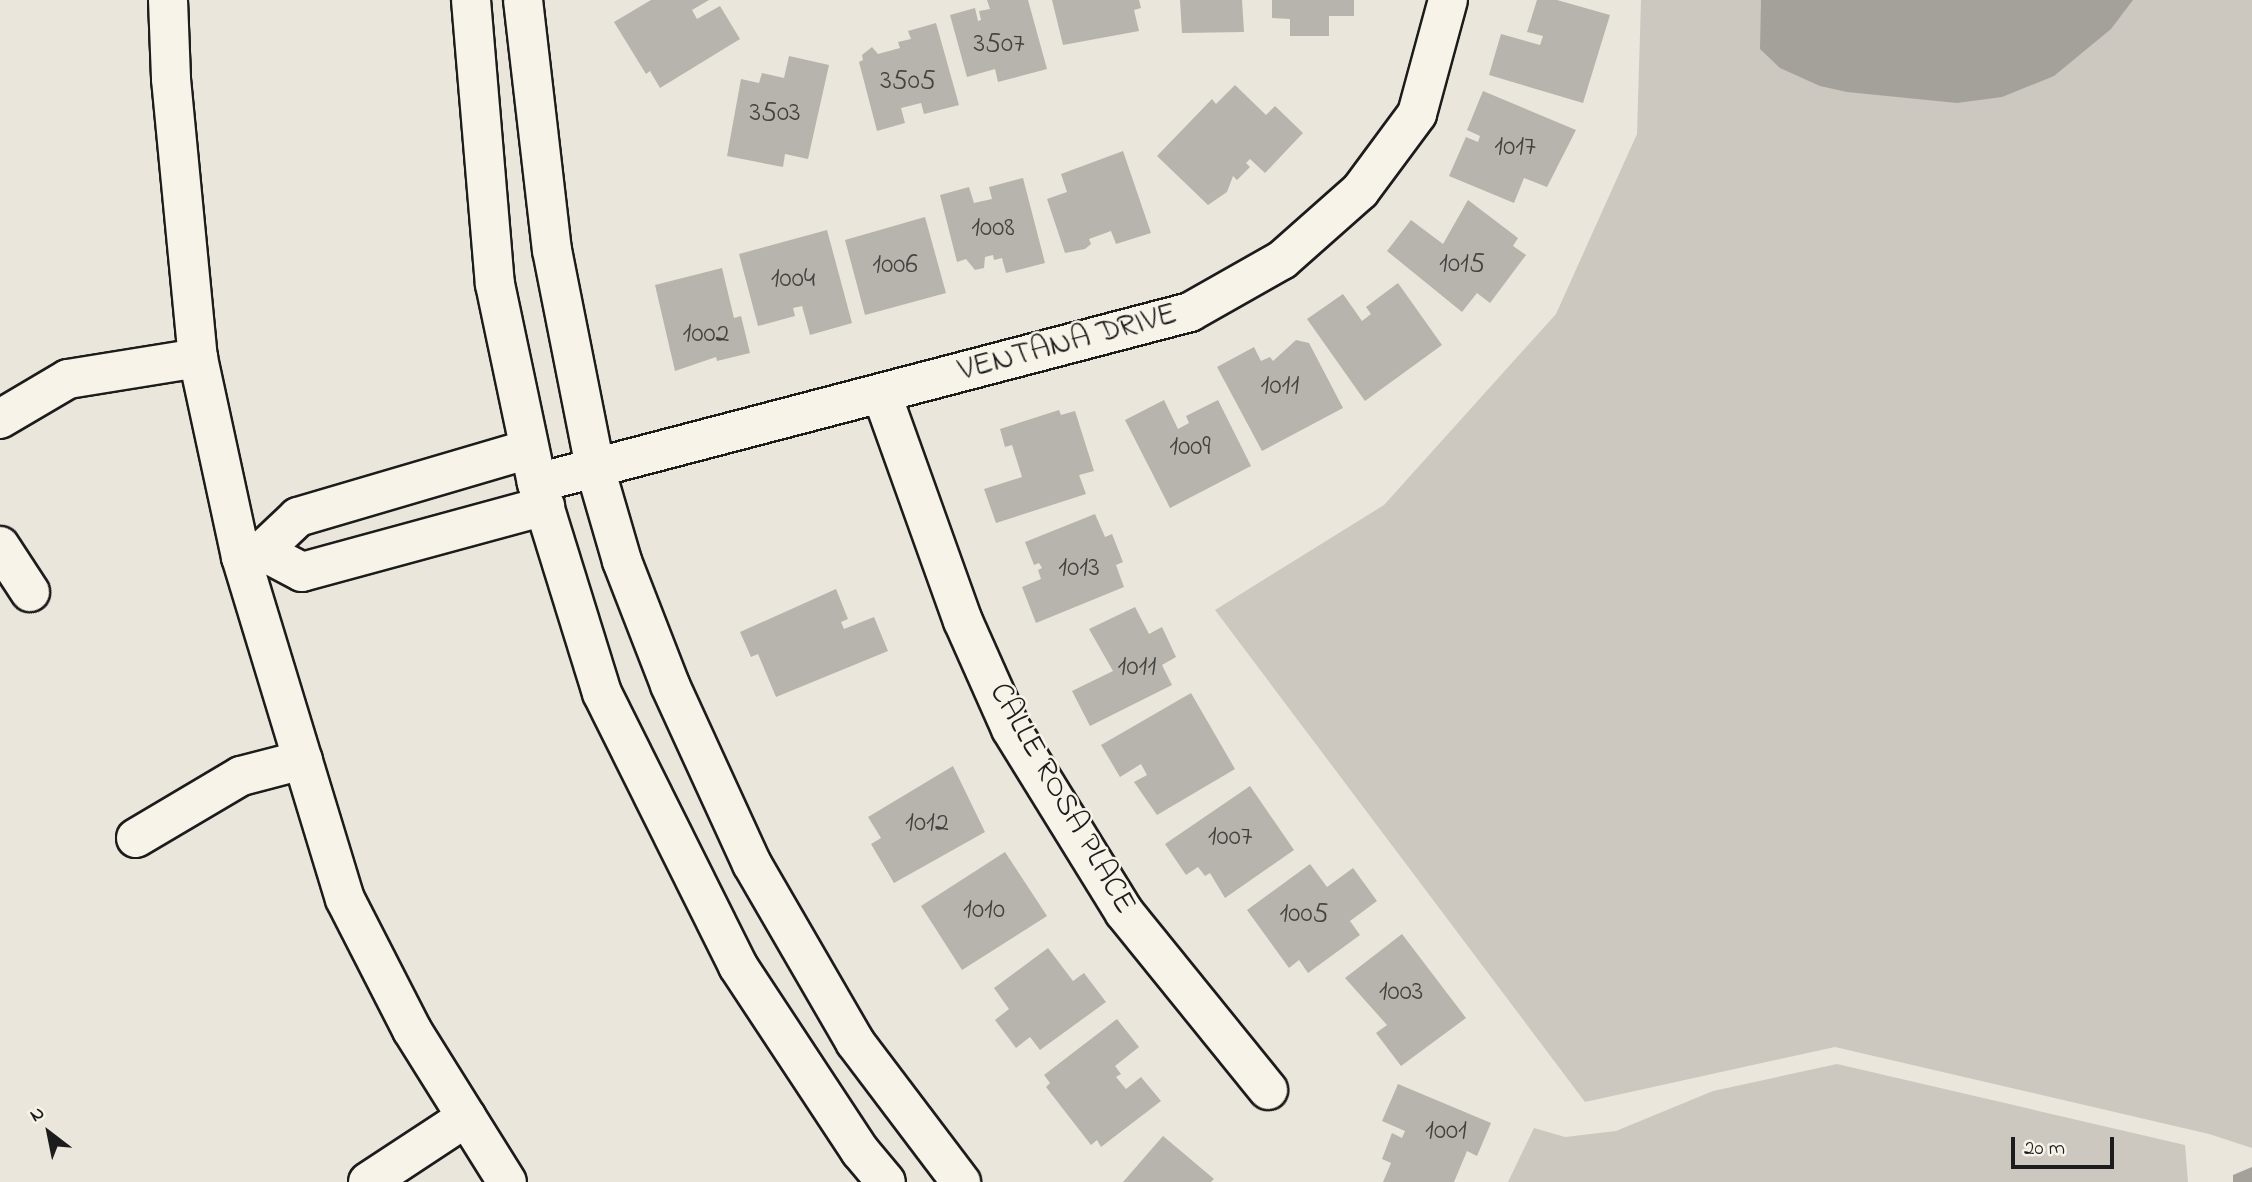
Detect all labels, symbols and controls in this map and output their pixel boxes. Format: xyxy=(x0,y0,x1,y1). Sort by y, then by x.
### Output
house number: 3507 xyxy=(973,28,1025,62)
house number: 3505 xyxy=(880,65,936,99)
house number: 3503 xyxy=(749,97,801,131)
house number: 1017 xyxy=(1494,131,1536,165)
house number: 1008 xyxy=(971,212,1015,246)
house number: 1015 xyxy=(1439,248,1485,282)
house number: 1006 xyxy=(872,249,918,283)
house number: 1004 xyxy=(771,263,815,297)
street label: VENTANA DRIVE xyxy=(955,296,1181,392)
house number: 1002 xyxy=(682,318,730,352)
house number: 1011 xyxy=(1261,370,1299,404)
house number: 1009 xyxy=(1169,431,1211,465)
house number: 1013 xyxy=(1058,552,1100,586)
house number: 1011 xyxy=(1118,651,1156,685)
street label: CALLE ROSA PLACE xyxy=(979,676,1143,922)
house number: 1012 xyxy=(905,807,949,841)
house number: 1007 xyxy=(1208,821,1252,855)
house number: 1010 xyxy=(963,894,1005,928)
house number: 1005 xyxy=(1279,898,1329,932)
house number: 1003 xyxy=(1379,976,1423,1010)
north arrow xyxy=(14,1098,84,1168)
text: N xyxy=(25,1100,50,1130)
house number: 1001 xyxy=(1425,1115,1467,1149)
scale bar xyxy=(2014,1122,2117,1166)
text: 20 m xyxy=(2024,1134,2065,1164)

